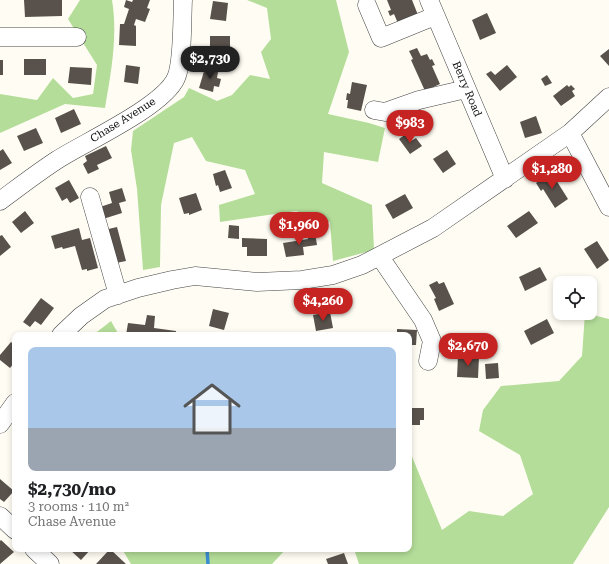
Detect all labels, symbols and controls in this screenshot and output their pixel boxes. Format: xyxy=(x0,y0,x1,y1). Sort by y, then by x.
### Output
pin: $2,730 xyxy=(177,46,243,80)
text: $2,730 xyxy=(190,51,230,66)
street label: Berry Road xyxy=(449,59,485,119)
street label: Chase Avenue xyxy=(88,95,158,145)
pin: $983 xyxy=(386,110,434,144)
text: $983 xyxy=(395,115,425,130)
pin: $1,280 xyxy=(519,156,585,190)
text: $1,280 xyxy=(532,161,572,176)
pin: $1,960 xyxy=(266,212,332,246)
text: $1,960 xyxy=(279,217,319,232)
map controls xyxy=(553,276,597,320)
button: locate xyxy=(553,276,597,320)
pin: $4,260 xyxy=(290,288,356,322)
text: $4,260 xyxy=(303,293,343,308)
pin: $2,670 xyxy=(435,333,501,367)
text: $2,670 xyxy=(448,338,488,353)
icon: home xyxy=(176,373,248,445)
text: $2,730/mo xyxy=(28,479,116,499)
text: 3 rooms · 110 m² xyxy=(28,499,129,514)
text: Chase Avenue xyxy=(28,514,116,529)

